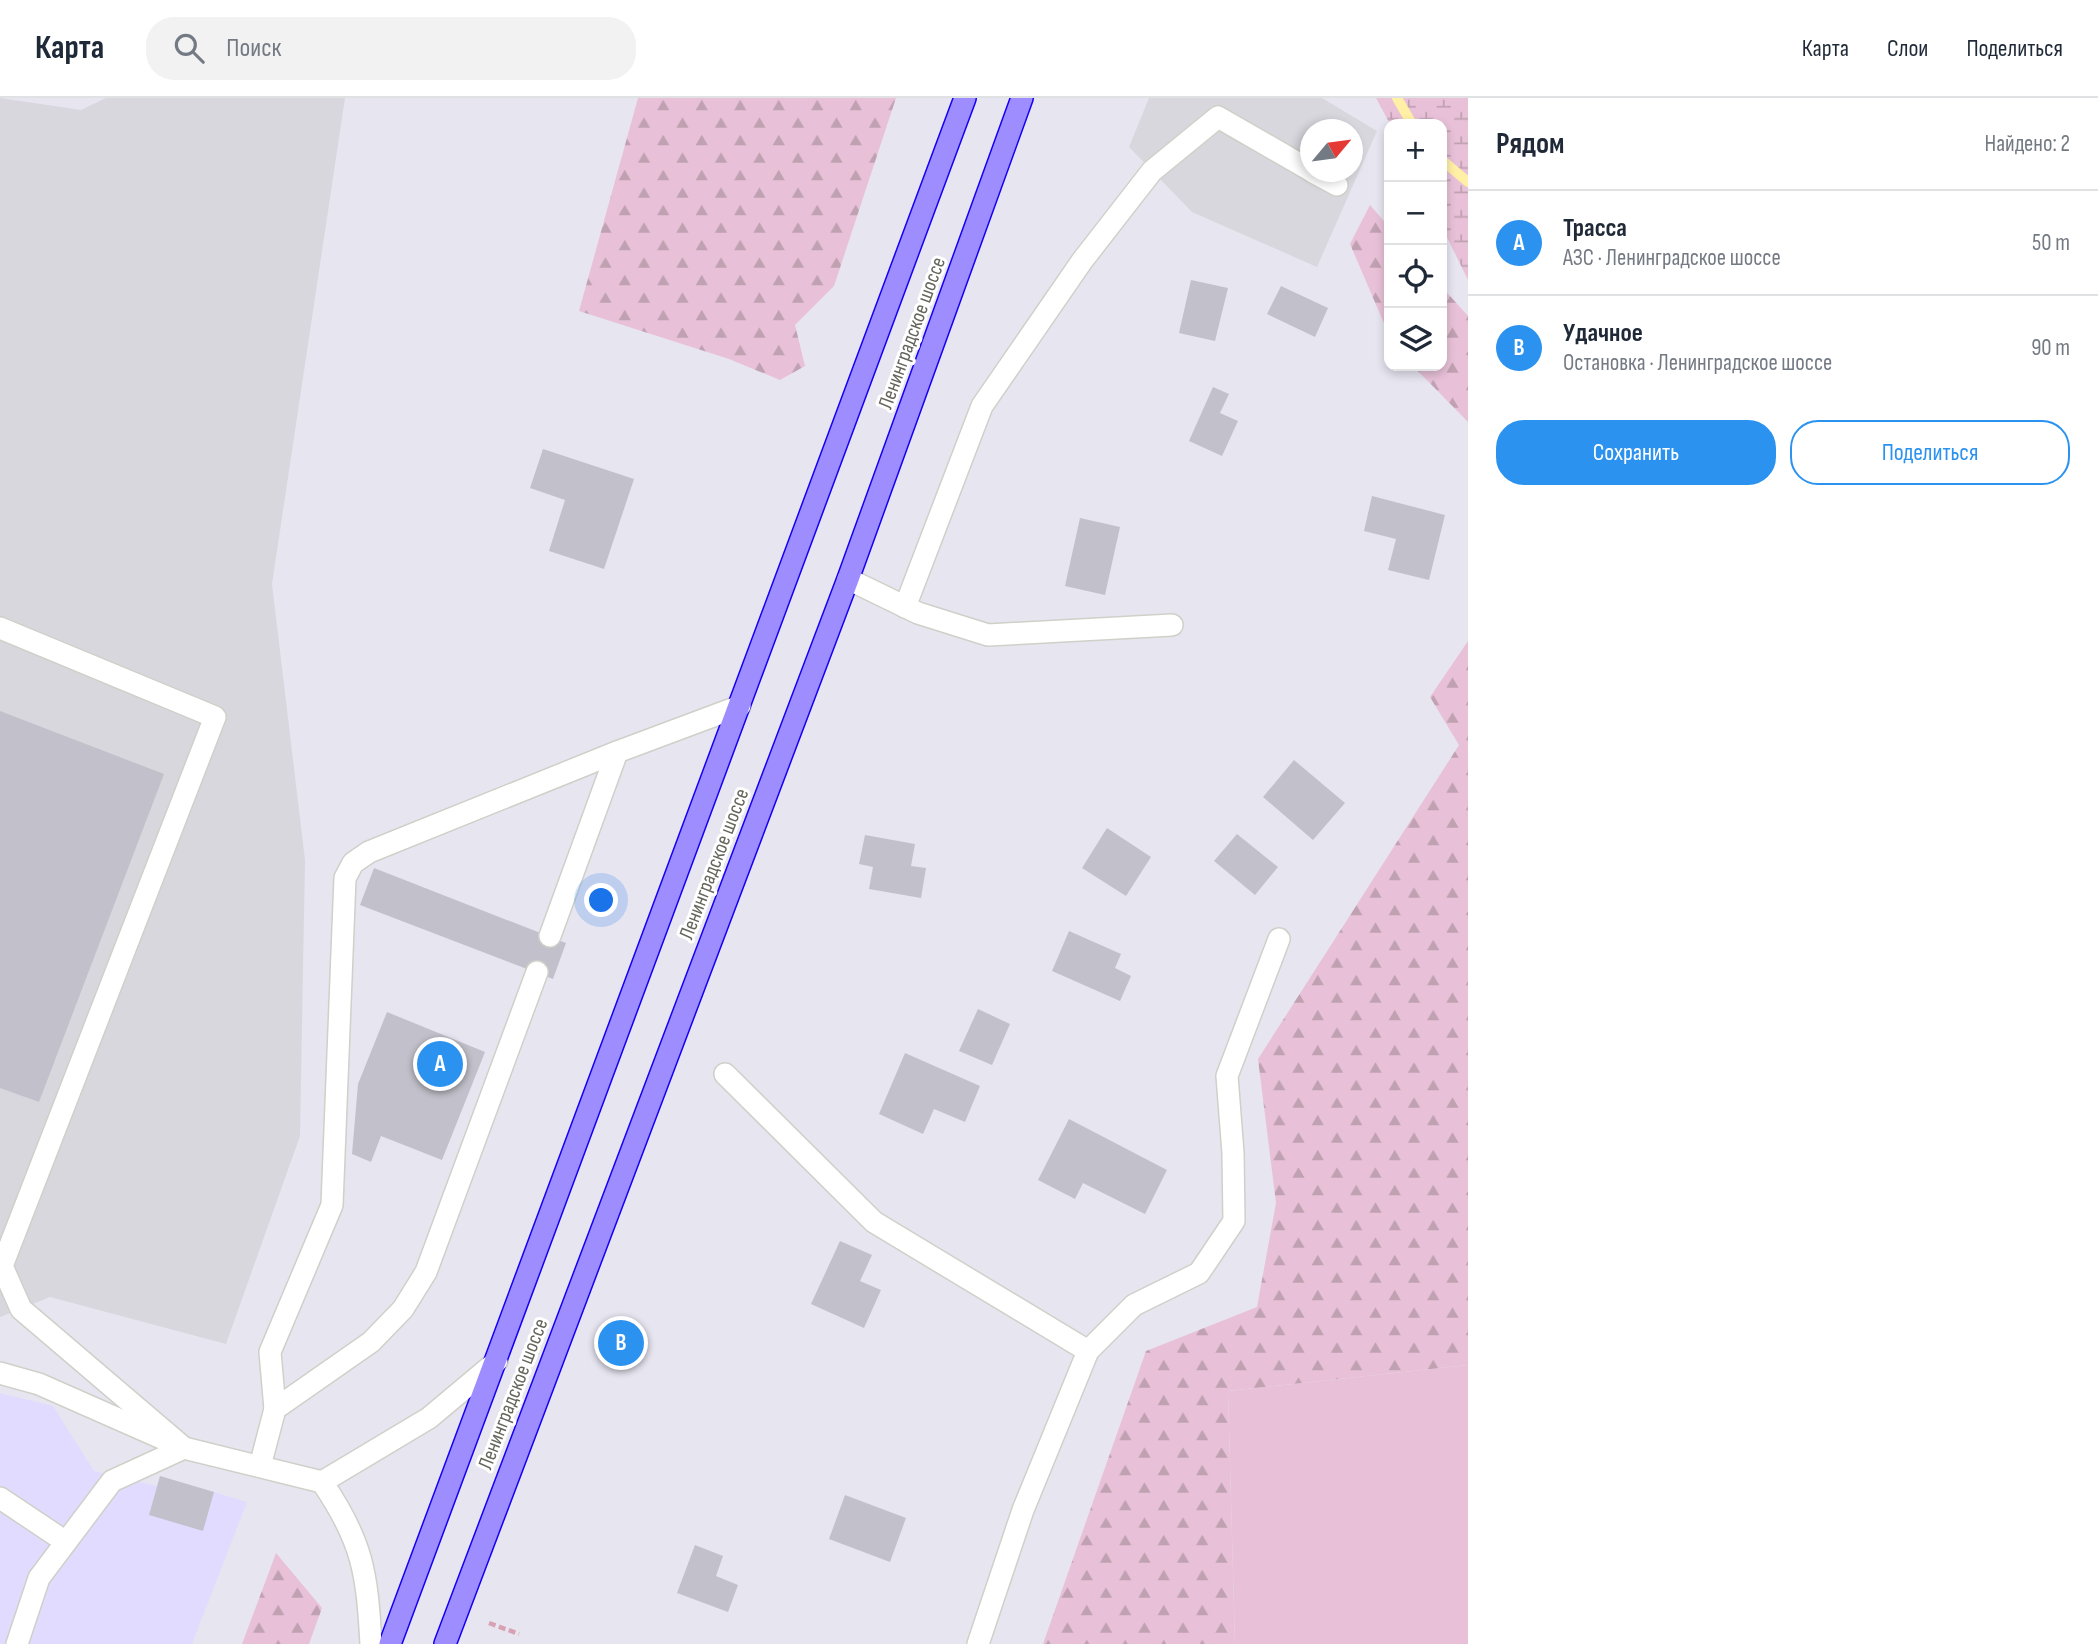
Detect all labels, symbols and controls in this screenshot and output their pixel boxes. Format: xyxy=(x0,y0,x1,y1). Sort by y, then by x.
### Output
search box xyxy=(146,17,636,80)
text: Карта xyxy=(35,28,104,68)
icon: search xyxy=(170,29,208,67)
text: Поиск xyxy=(226,33,281,64)
text: Карта xyxy=(1802,34,1849,63)
text: Слои xyxy=(1887,34,1928,63)
text: Поделиться xyxy=(1966,34,2063,63)
north arrow xyxy=(1300,119,1363,182)
map controls xyxy=(1384,119,1447,371)
button: + xyxy=(1384,119,1447,182)
text: Рядом xyxy=(1496,126,1564,162)
text: Найдено: 2 xyxy=(1984,130,2070,158)
button: − xyxy=(1384,182,1447,245)
text: Трасса xyxy=(1563,213,1627,244)
text: A xyxy=(1514,229,1524,257)
text: 50 m xyxy=(2032,229,2070,257)
text: АЗС · Ленинградское шоссе xyxy=(1563,244,1781,272)
button: locate xyxy=(1384,245,1447,308)
street label: Ленинградское шоссе xyxy=(873,254,951,412)
button: layers xyxy=(1384,308,1447,371)
text: Удачное xyxy=(1563,318,1643,349)
text: B xyxy=(1514,334,1524,362)
text: 90 m xyxy=(2031,334,2070,362)
text: Остановка · Ленинградское шоссе xyxy=(1563,349,1832,377)
button: Сохранить xyxy=(1496,420,1776,485)
button: Поделиться xyxy=(1790,420,2070,485)
street label: Ленинградское шоссе xyxy=(674,785,754,943)
your location xyxy=(584,883,618,917)
pin: A xyxy=(417,1038,463,1090)
street label: Ленинградское шоссе xyxy=(473,1315,553,1473)
pin: B xyxy=(598,1317,644,1369)

